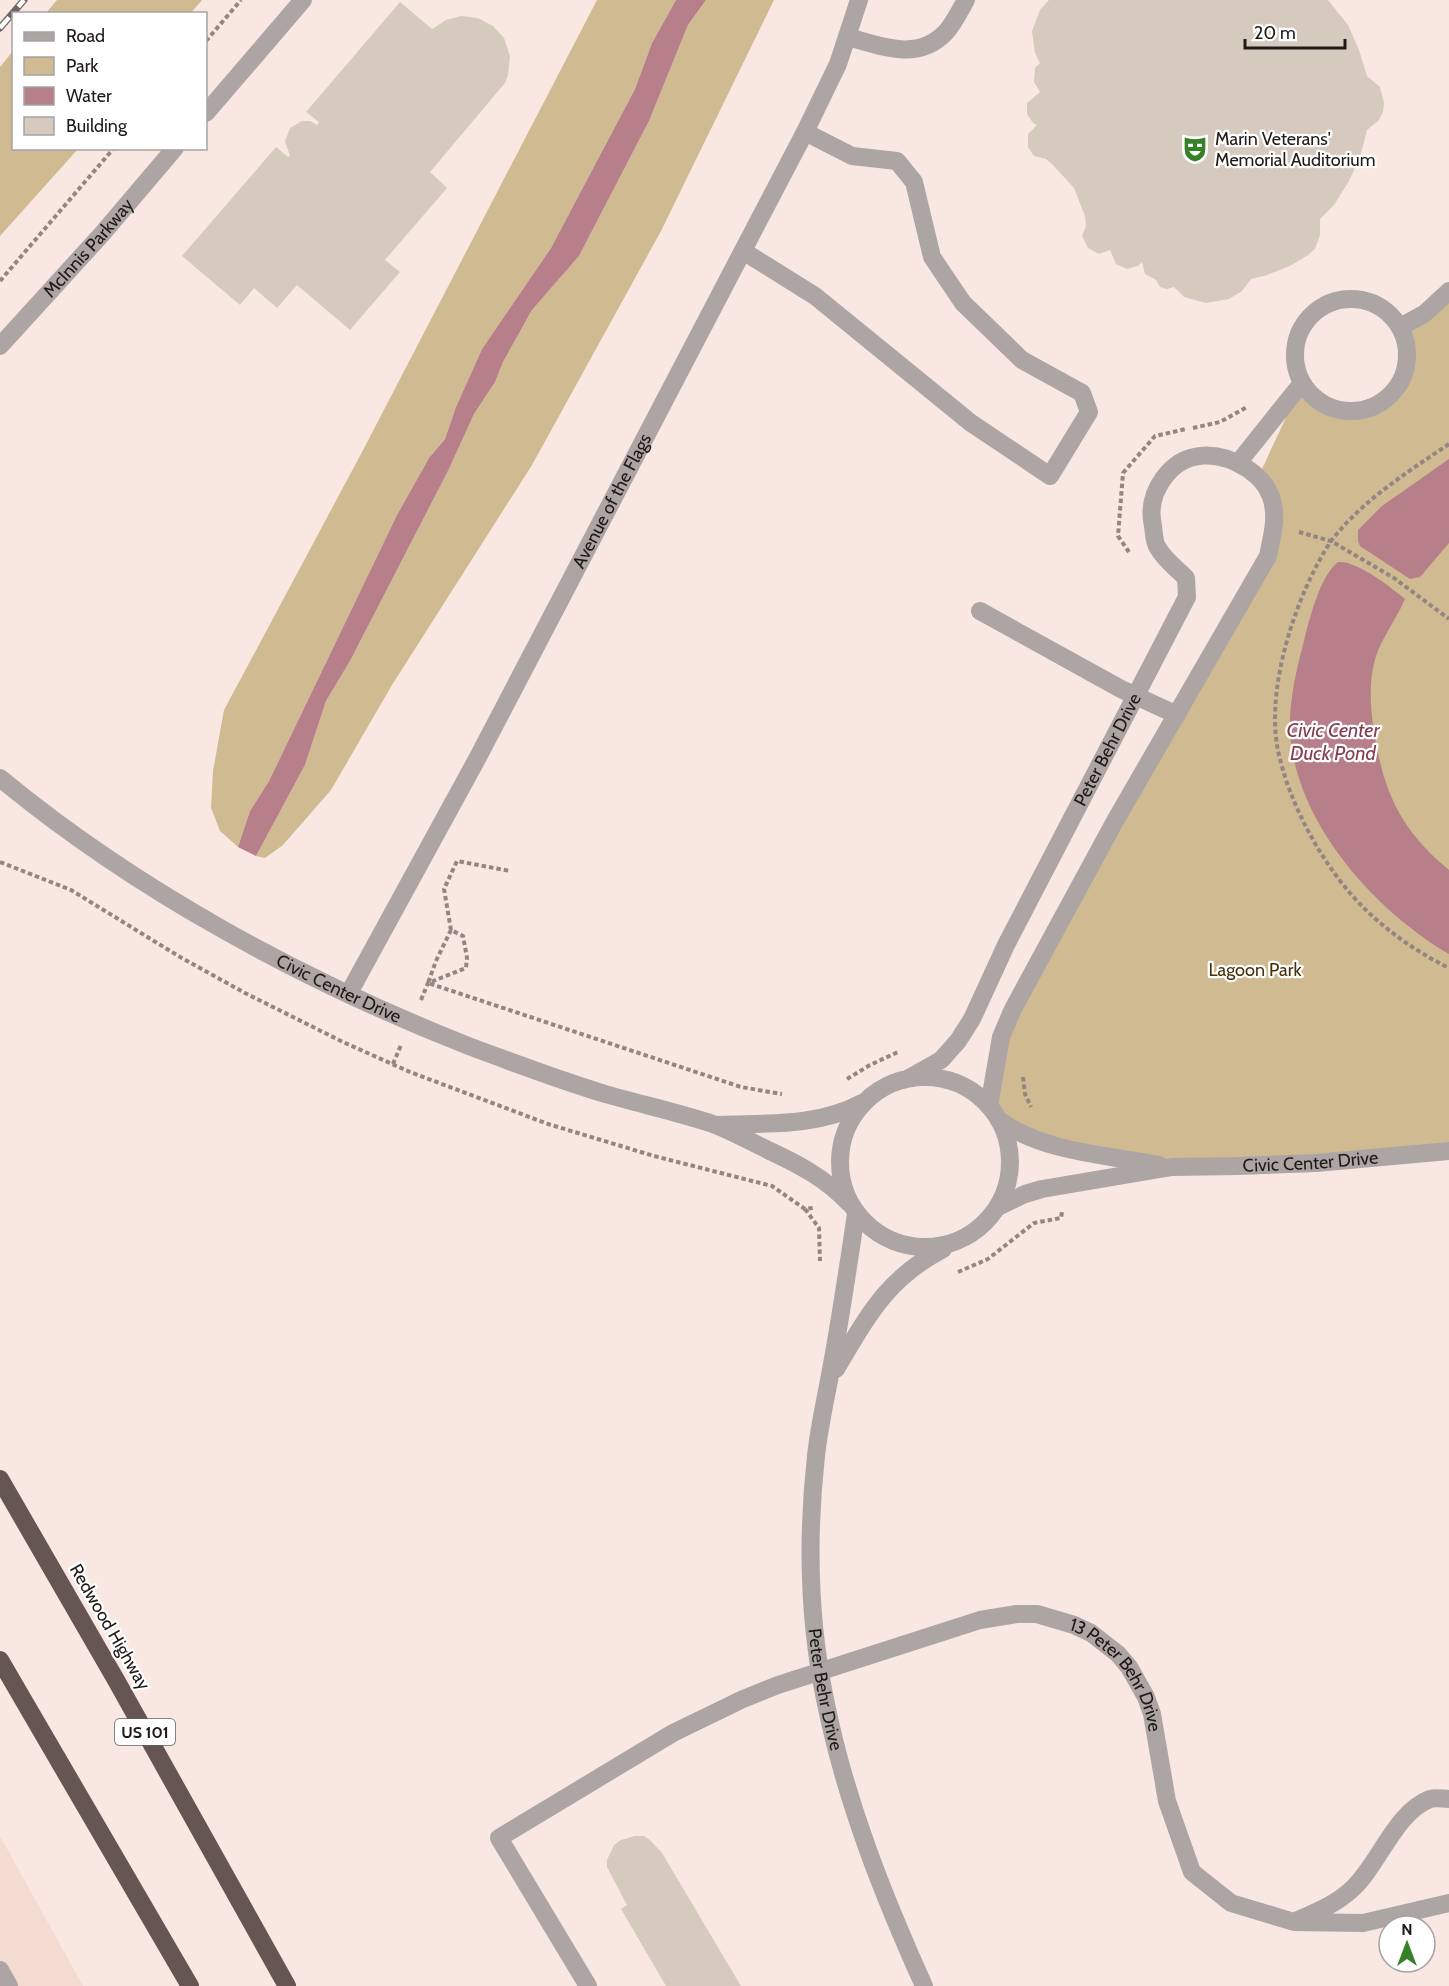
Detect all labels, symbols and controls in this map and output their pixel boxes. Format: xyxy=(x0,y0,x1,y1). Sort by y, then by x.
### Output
legend xyxy=(12,12,207,150)
scale bar xyxy=(1245,12,1346,50)
text: 20 m xyxy=(1254,22,1296,44)
text: Road xyxy=(66,25,105,47)
text: Park xyxy=(66,55,99,77)
text: Water xyxy=(66,85,112,107)
text: Building xyxy=(66,115,128,137)
place label: Marin Veterans' Memorial Auditorium xyxy=(1215,128,1375,171)
theatre icon: Marin Veterans' Memorial Auditorium xyxy=(1180,134,1210,164)
street label: McInnis Parkway xyxy=(39,194,138,302)
street label: Avenue of the Flags xyxy=(568,430,656,572)
street label: Peter Behr Drive xyxy=(1069,689,1146,810)
water label: Civic Center Duck Pond xyxy=(1286,718,1380,765)
street label: Civic Center Drive xyxy=(273,949,405,1028)
park label: Lagoon Park xyxy=(1209,959,1302,981)
street label: Civic Center Drive xyxy=(1242,1146,1379,1177)
street label: Redwood Highway xyxy=(65,1560,155,1694)
street label: 13 Peter Behr Drive xyxy=(1067,1613,1166,1733)
street label: Peter Behr Drive xyxy=(803,1627,847,1753)
road number: US 101 xyxy=(115,1719,175,1745)
north arrow xyxy=(1377,1914,1437,1974)
text: N xyxy=(1401,1920,1413,1939)

